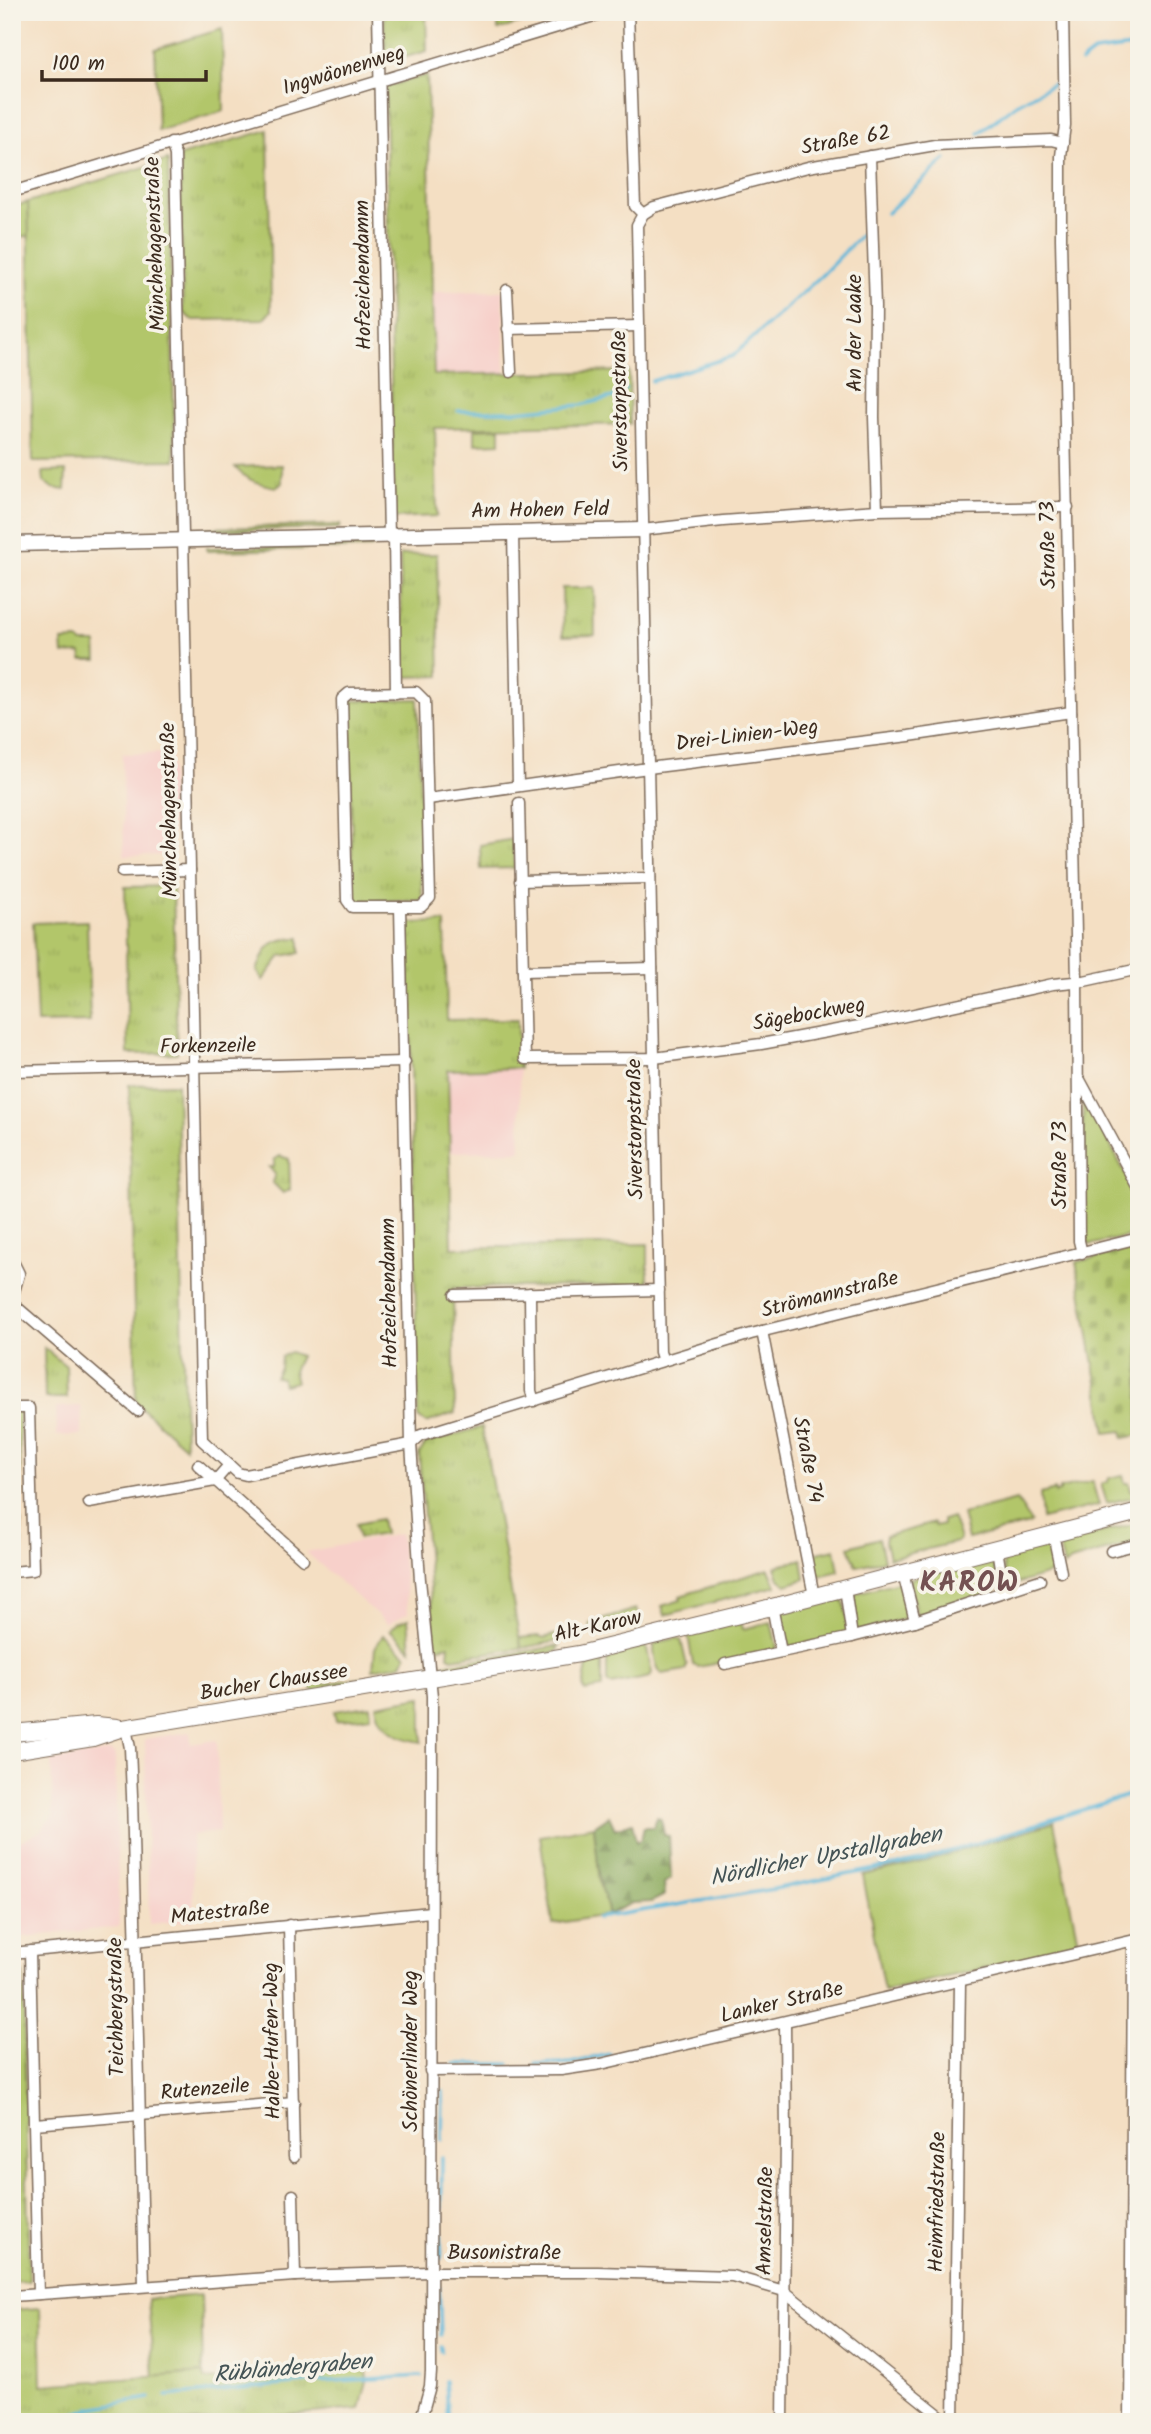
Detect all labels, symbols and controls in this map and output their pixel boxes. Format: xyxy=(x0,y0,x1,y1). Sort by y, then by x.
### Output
street label: Ingwäonenweg xyxy=(279,37,409,105)
scale bar xyxy=(42,38,206,82)
text: 100 m xyxy=(52,48,105,81)
street label: Straße 62 xyxy=(799,117,893,165)
street label: Münchehagenstraße xyxy=(136,155,176,332)
street label: Hofzeichendamm xyxy=(346,200,382,350)
street label: An der Laake xyxy=(839,273,872,392)
street label: Siverstorpstraße xyxy=(603,330,639,472)
street label: Am Hohen Feld xyxy=(471,493,610,529)
street label: Straße 73 xyxy=(1032,501,1066,589)
street label: Drei-Linien-Weg xyxy=(674,711,820,761)
street label: Münchehagenstraße xyxy=(152,722,188,898)
street label: Sägebockweg xyxy=(750,989,868,1041)
street label: Forkenzeile xyxy=(160,1030,257,1064)
street label: Siverstorpstraße xyxy=(618,1058,654,1200)
street label: Straße 73 xyxy=(1044,1121,1077,1209)
street label: Hofzeichendamm xyxy=(372,1218,408,1368)
street label: Strömannstraße xyxy=(758,1262,903,1328)
street label: Straße 74 xyxy=(782,1414,832,1506)
district label: KAROW xyxy=(920,1561,1020,1606)
street label: Alt-Karow xyxy=(551,1601,646,1652)
street label: Bucher Chaussee xyxy=(198,1655,351,1711)
water label: Nördlicher Upstallgraben xyxy=(707,1817,947,1897)
street label: Matestraße xyxy=(169,1891,272,1935)
street label: Teichbergstraße xyxy=(99,1937,135,2077)
street label: Halbe-Hufen-Weg xyxy=(255,1962,291,2120)
street label: Schönerlinder Weg xyxy=(395,1970,428,2132)
street label: Lanker Straße xyxy=(717,1973,847,2033)
street label: Rutenzeile xyxy=(159,2070,252,2110)
street label: Heimfriedstraße xyxy=(920,2131,956,2273)
street label: Amselstraße xyxy=(749,2166,783,2276)
street label: Busonistraße xyxy=(447,2237,561,2270)
water label: Rübländergraben xyxy=(212,2344,375,2394)

